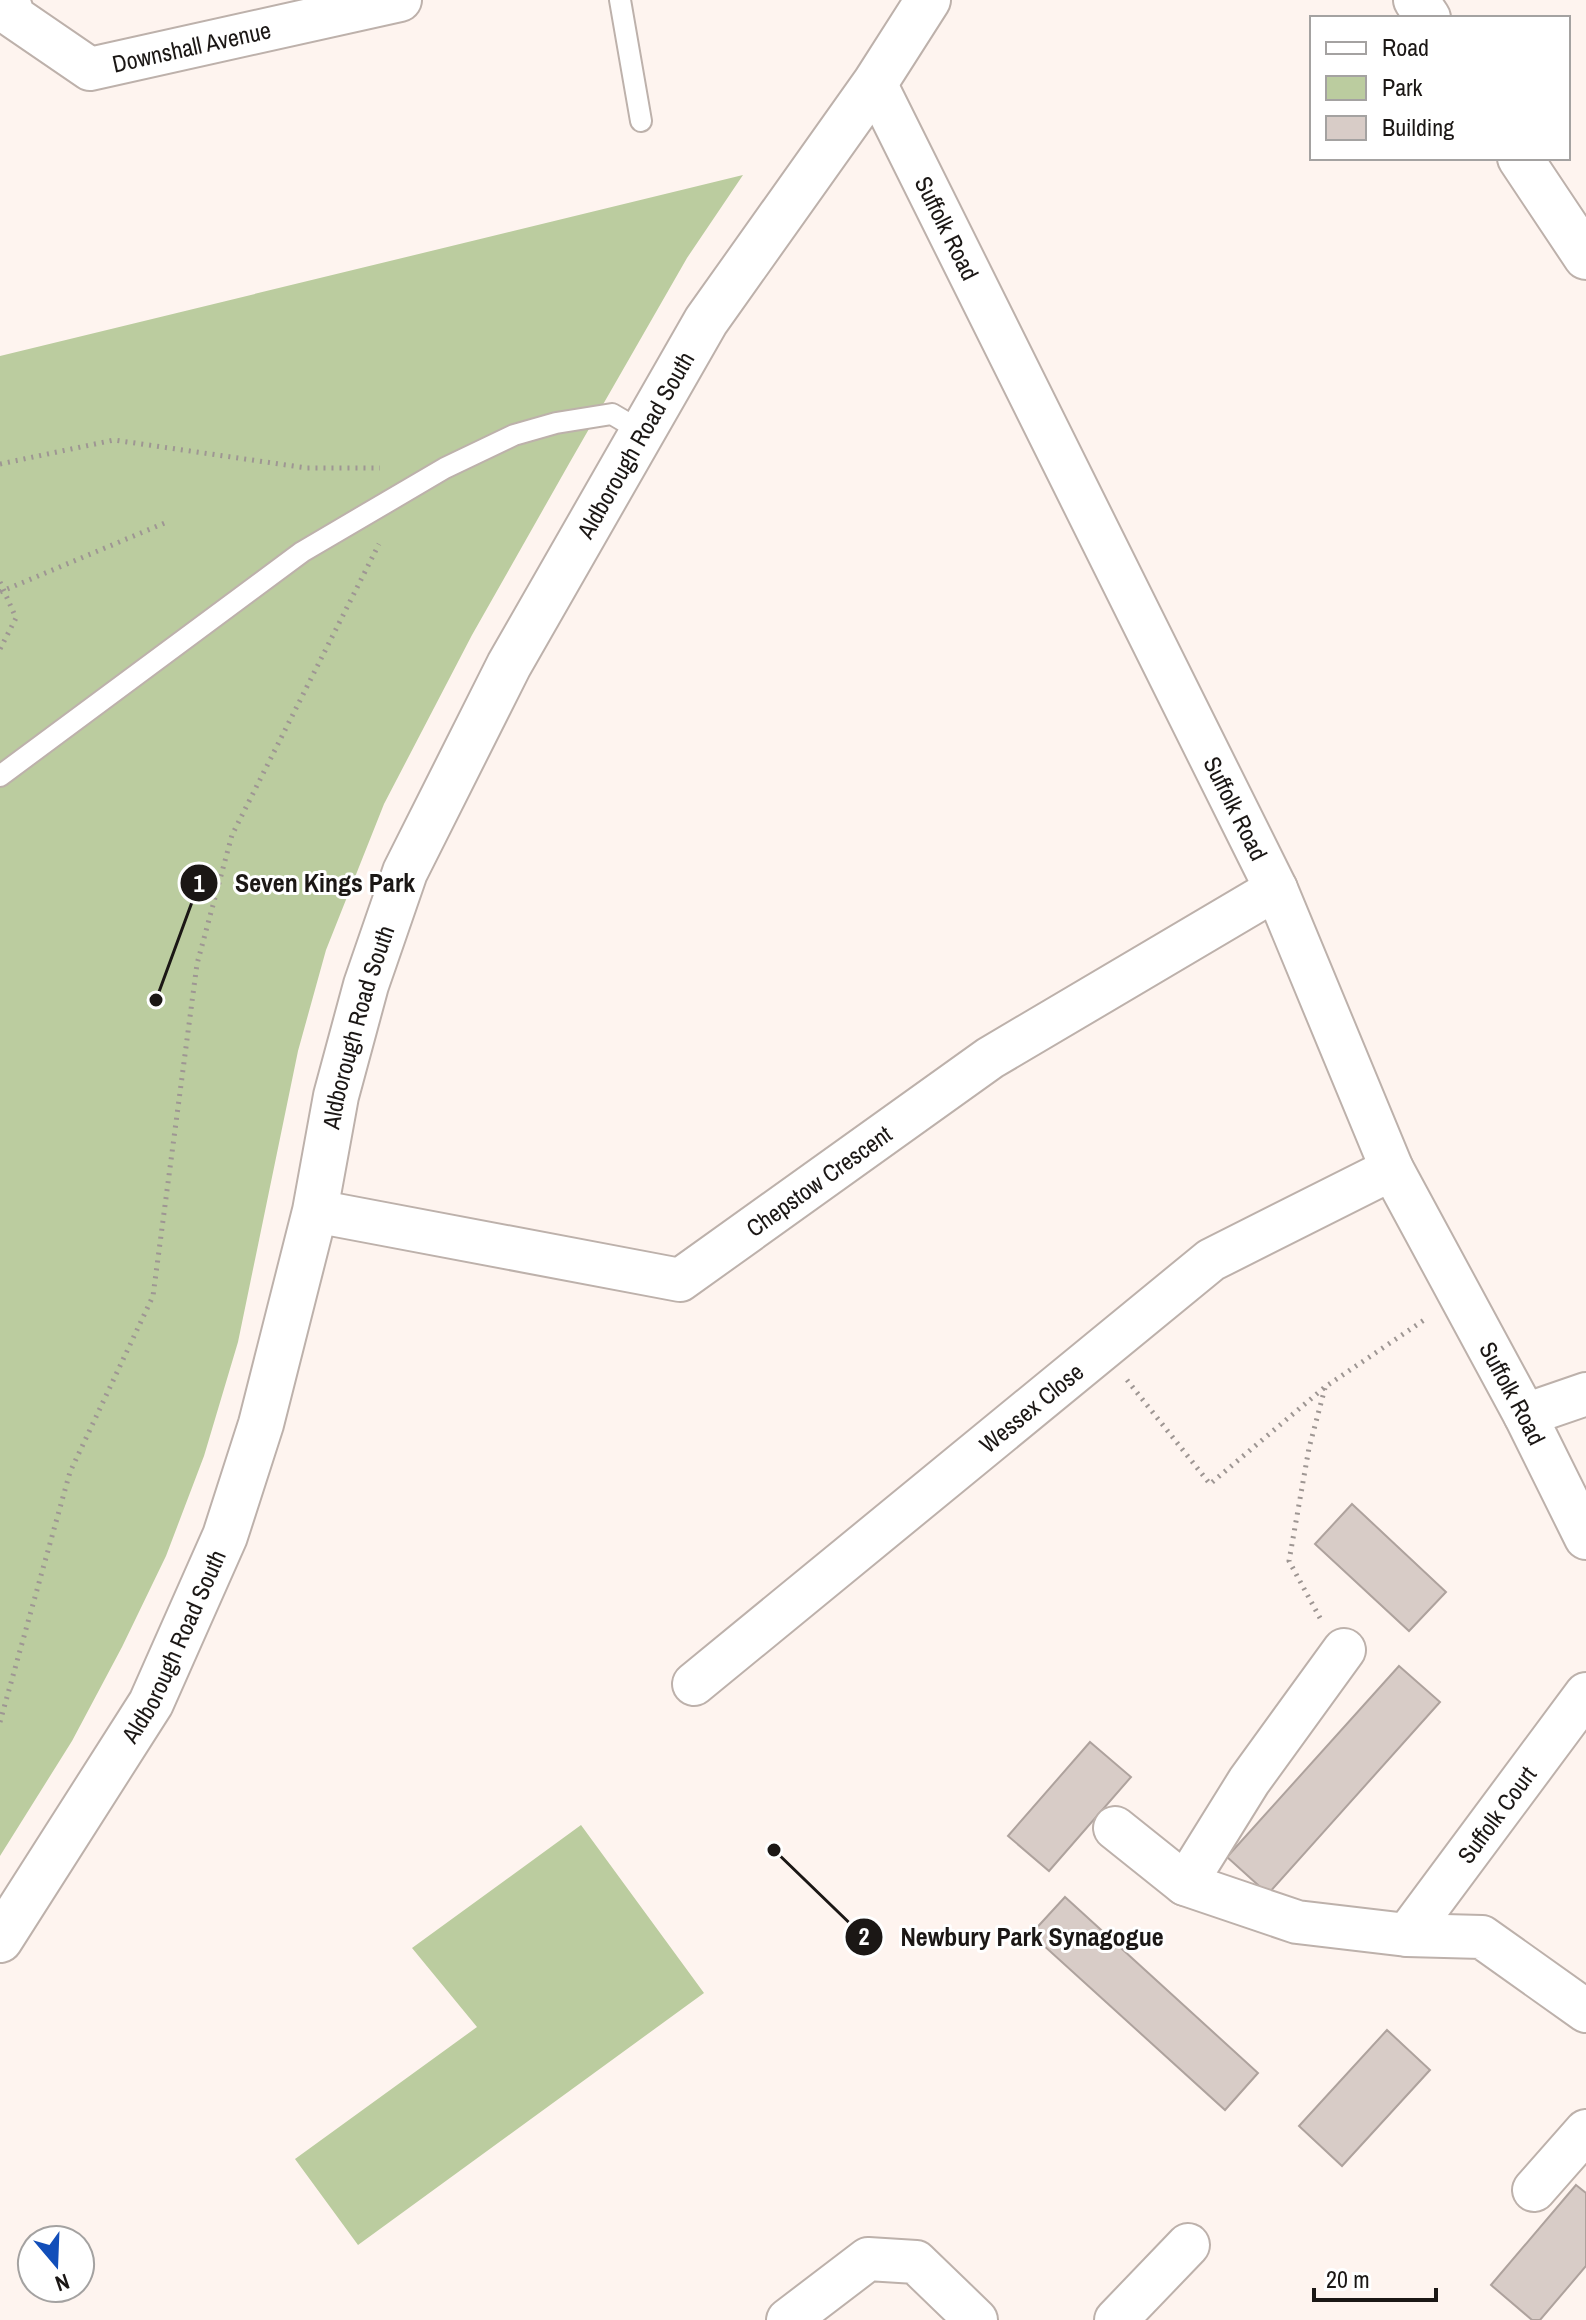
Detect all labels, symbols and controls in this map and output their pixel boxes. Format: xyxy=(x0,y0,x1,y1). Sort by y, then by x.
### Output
street label: Downshall Avenue xyxy=(109,13,274,80)
legend xyxy=(1310,16,1570,160)
text: Road xyxy=(1382,31,1429,63)
text: Park xyxy=(1382,71,1423,103)
text: Building xyxy=(1382,111,1454,143)
street label: Suffolk Road xyxy=(908,171,987,286)
street label: Aldborough Road South xyxy=(569,346,701,545)
street label: Suffolk Road xyxy=(1196,751,1275,866)
callout: Seven Kings Park xyxy=(179,858,431,908)
text: Seven Kings Park xyxy=(235,865,415,900)
text: 1 xyxy=(194,867,205,899)
street label: Aldborough Road South xyxy=(314,921,401,1132)
street label: Chepstow Crescent xyxy=(739,1117,898,1244)
street label: Suffolk Road xyxy=(1472,1336,1553,1450)
street label: Wessex Close xyxy=(972,1355,1090,1460)
street label: Aldborough Road South xyxy=(113,1545,233,1750)
street label: Suffolk Court xyxy=(1450,1759,1543,1870)
callout: Newbury Park Synagogue xyxy=(844,1912,1179,1962)
text: Newbury Park Synagogue xyxy=(900,1919,1164,1954)
text: 2 xyxy=(859,1920,870,1952)
north arrow xyxy=(16,2224,96,2304)
scale bar xyxy=(1314,2252,1436,2302)
text: 20 m xyxy=(1326,2263,1370,2295)
text: N xyxy=(51,2267,74,2299)

